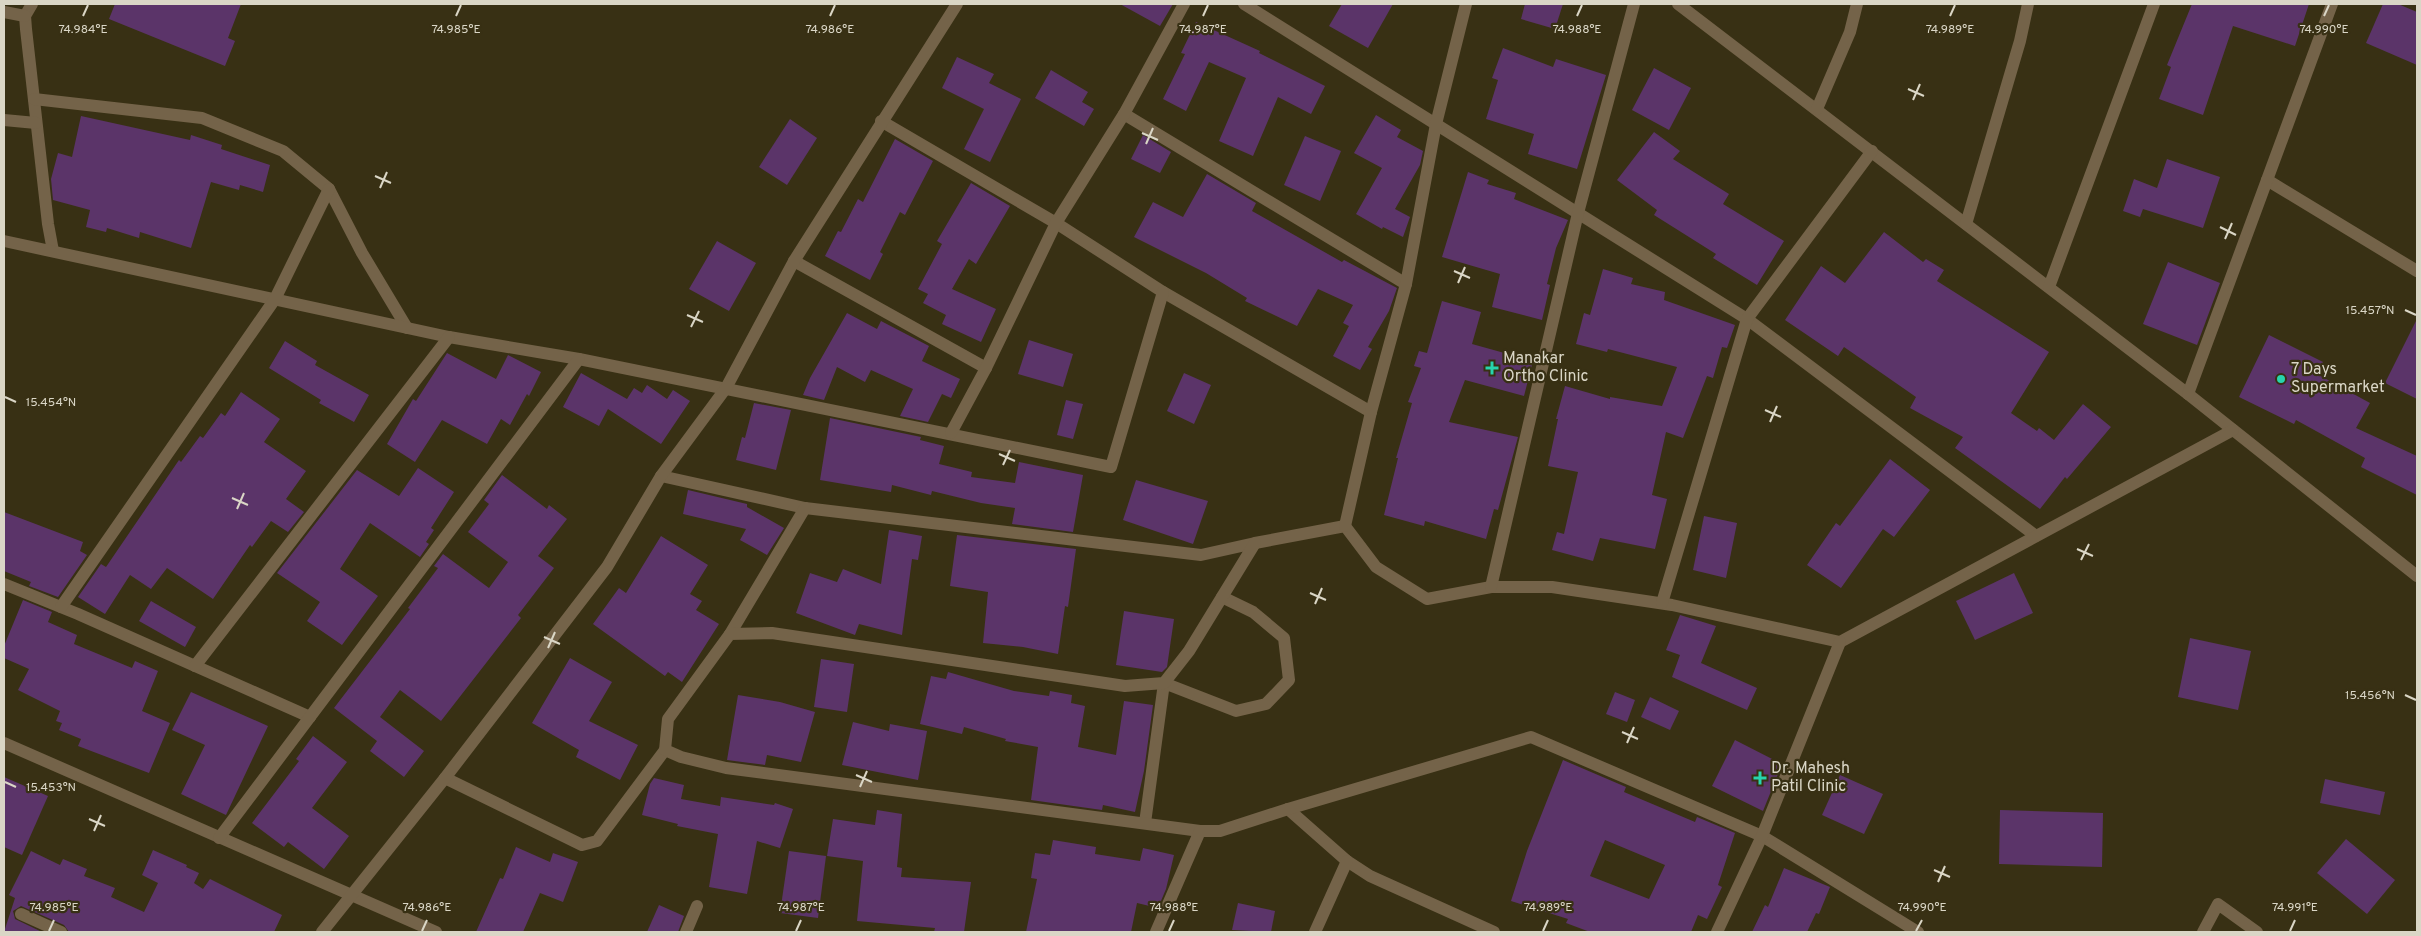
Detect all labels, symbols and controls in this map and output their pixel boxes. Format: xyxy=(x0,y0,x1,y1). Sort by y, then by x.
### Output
text: 74.984°E xyxy=(58,22,108,38)
text: 74.985°E xyxy=(431,22,481,38)
text: 74.986°E xyxy=(806,22,854,38)
text: 74.987°E xyxy=(1179,22,1227,38)
text: 74.988°E xyxy=(1552,22,1602,38)
text: 74.989°E xyxy=(1926,22,1974,38)
text: 74.990°E xyxy=(2299,22,2349,38)
text: 15.457°N xyxy=(2345,303,2395,319)
place label: Manakar Ortho Clinic xyxy=(1503,349,1589,387)
place label: 7 Days Supermarket xyxy=(2291,360,2385,398)
marker: Manakar Ortho Clinic xyxy=(1485,361,1499,375)
marker: 7 Days Supermarket xyxy=(2275,373,2287,385)
text: 15.454°N xyxy=(26,395,76,411)
text: 15.456°N xyxy=(2345,688,2395,704)
place label: Dr. Mahesh Patil Clinic xyxy=(1771,759,1850,797)
marker: Dr. Mahesh Patil Clinic xyxy=(1753,771,1767,785)
text: 15.453°N xyxy=(26,780,76,796)
text: 74.985°E xyxy=(29,900,79,916)
text: 74.986°E xyxy=(403,900,451,916)
text: 74.987°E xyxy=(777,900,825,916)
text: 74.988°E xyxy=(1149,900,1199,916)
text: 74.989°E xyxy=(1524,900,1572,916)
text: 74.990°E xyxy=(1897,900,1947,916)
text: 74.991°E xyxy=(2272,900,2318,916)

